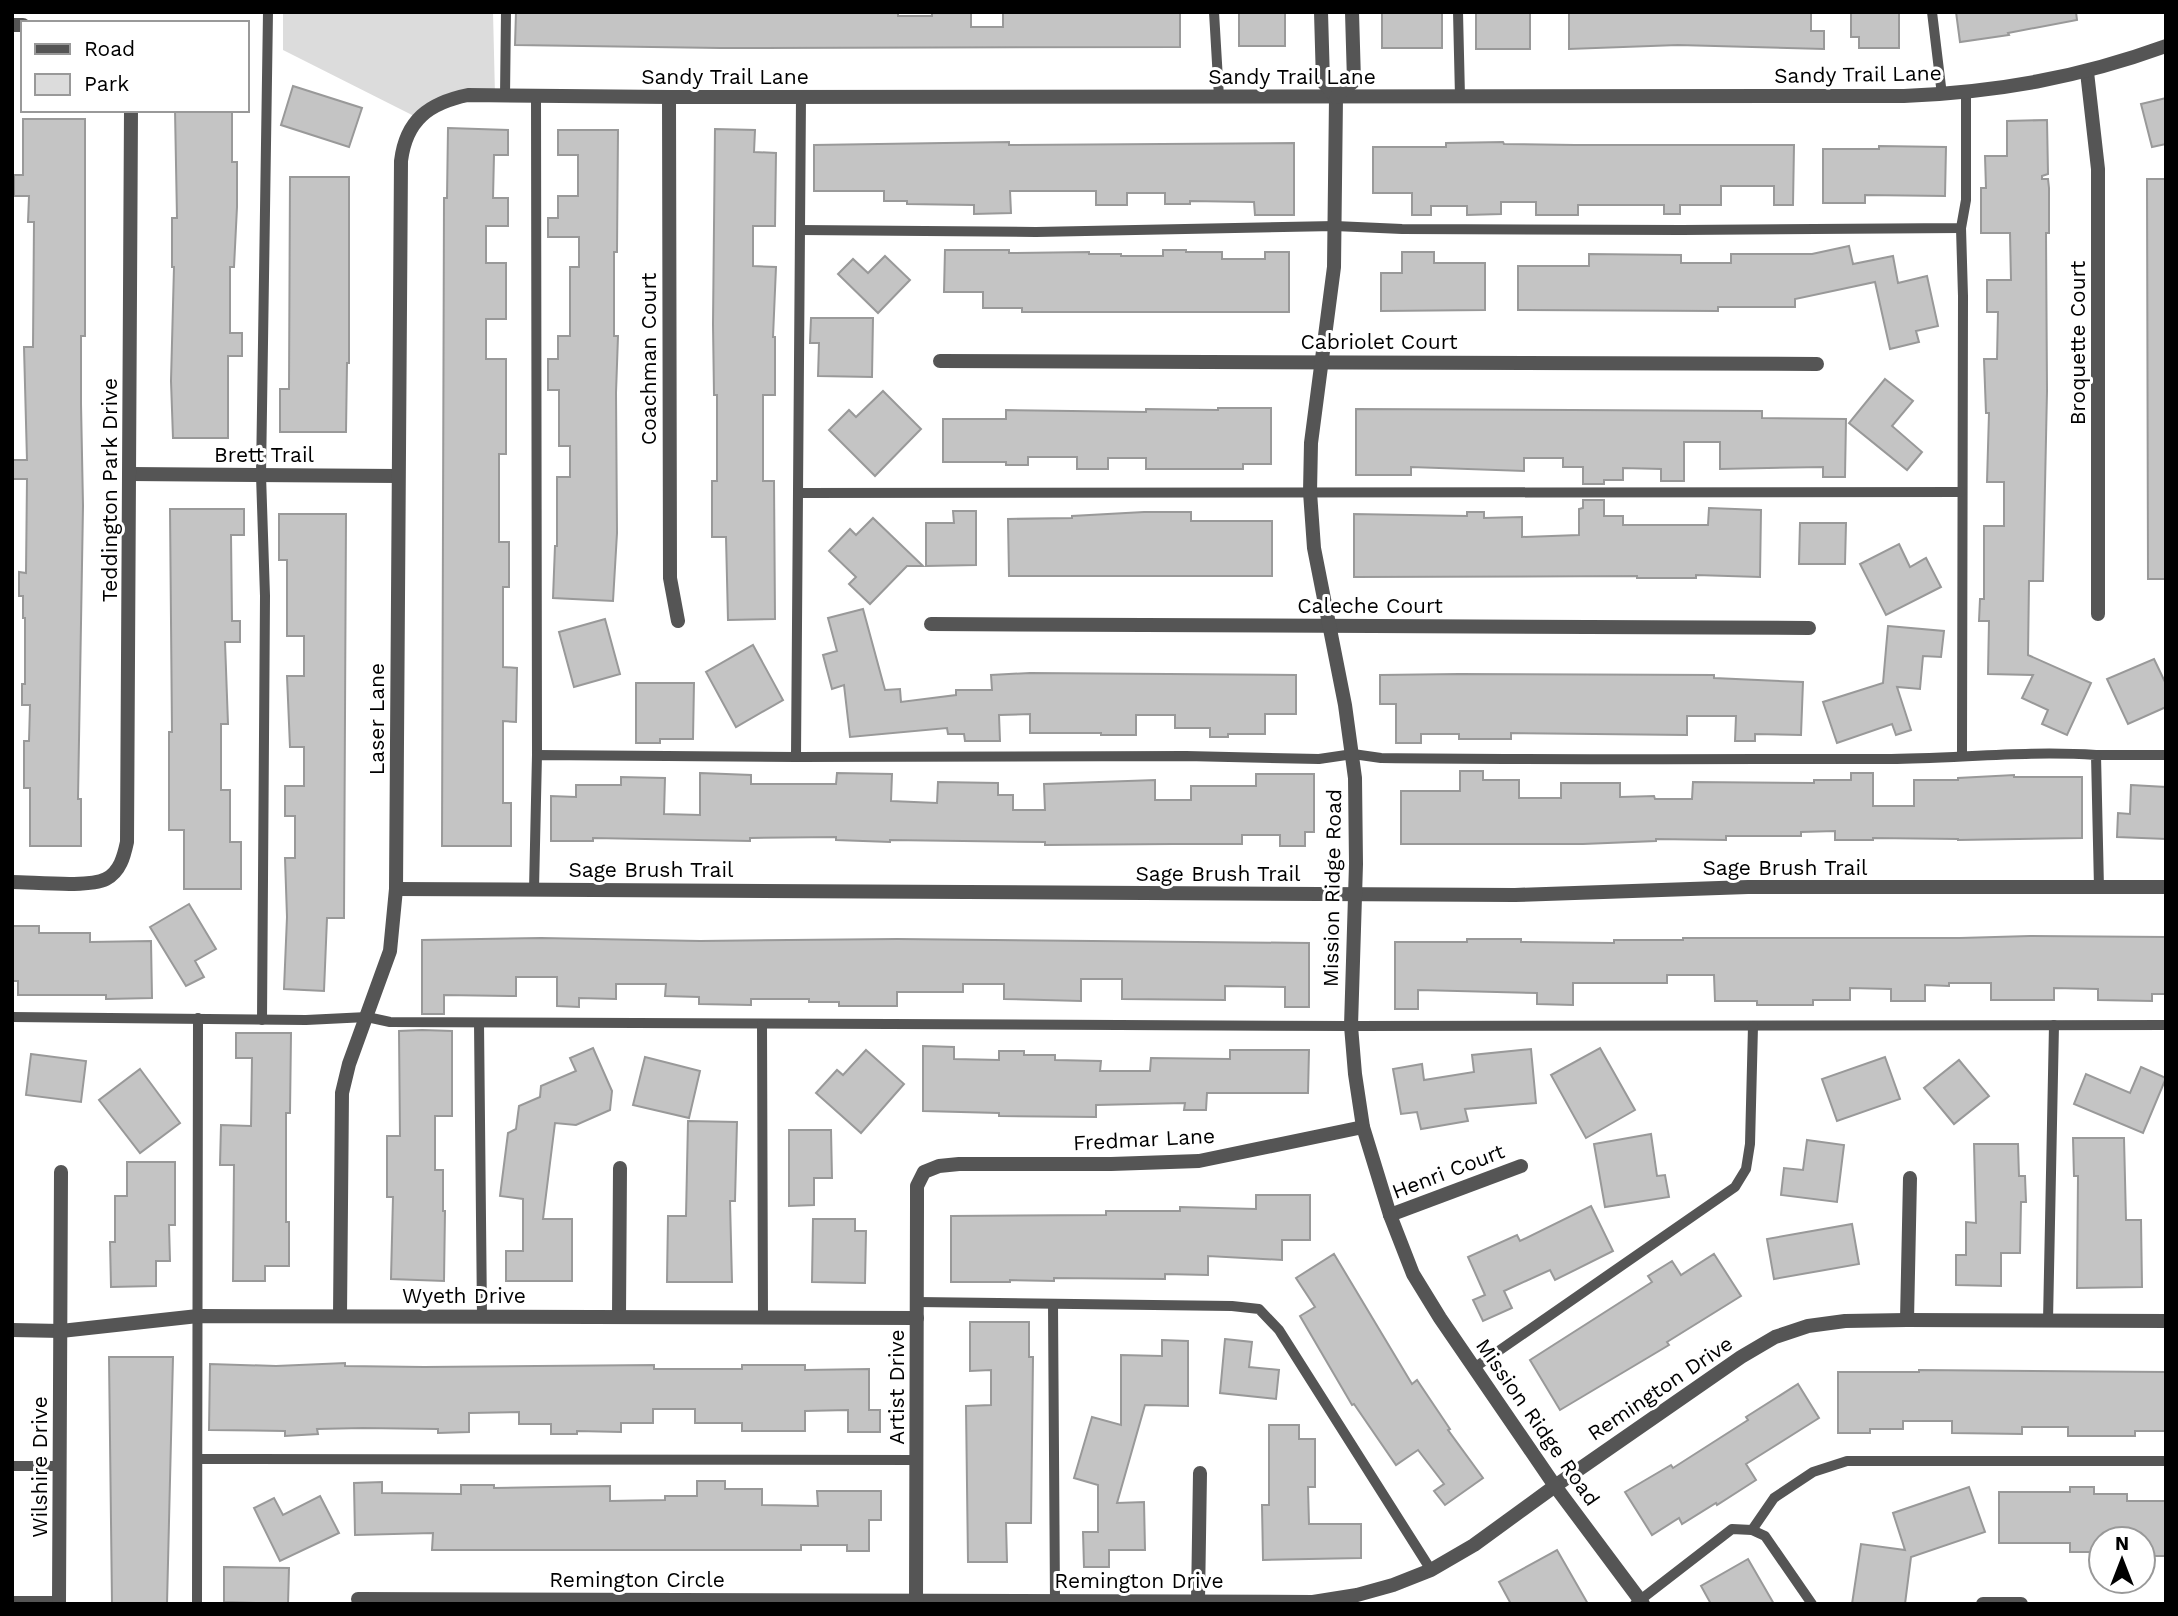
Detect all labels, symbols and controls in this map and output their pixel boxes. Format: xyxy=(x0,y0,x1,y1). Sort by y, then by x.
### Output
legend xyxy=(21,21,248,112)
text: Road xyxy=(84,36,135,61)
street label: Sandy Trail Lane xyxy=(1774,60,1942,88)
street label: Sandy Trail Lane xyxy=(641,64,809,89)
street label: Sandy Trail Lane xyxy=(1208,64,1376,89)
text: Park xyxy=(84,71,129,96)
street label: Broquette Court xyxy=(2065,260,2090,425)
street label: Coachman Court xyxy=(636,273,661,445)
street label: Cabriolet Court xyxy=(1300,329,1458,354)
street label: Teddington Park Drive xyxy=(97,378,122,602)
street label: Brett Trail xyxy=(214,442,315,467)
street label: Caleche Court xyxy=(1297,593,1443,618)
street label: Laser Lane xyxy=(364,663,389,775)
street label: Mission Ridge Road xyxy=(1318,789,1346,987)
street label: Sage Brush Trail xyxy=(1703,855,1868,880)
street label: Sage Brush Trail xyxy=(569,857,734,882)
street label: Sage Brush Trail xyxy=(1136,861,1301,886)
street label: Fredmar Lane xyxy=(1072,1123,1216,1155)
street label: Henri Court xyxy=(1388,1138,1508,1204)
street label: Wyeth Drive xyxy=(402,1283,526,1308)
street label: Artist Drive xyxy=(884,1329,909,1445)
street label: Remington Drive xyxy=(1583,1330,1737,1446)
street label: Mission Ridge Road xyxy=(1471,1334,1605,1510)
street label: Wilshire Drive xyxy=(27,1396,52,1538)
north arrow xyxy=(2087,1525,2157,1595)
text: N xyxy=(2115,1532,2129,1555)
street label: Remington Circle xyxy=(549,1567,725,1592)
street label: Remington Drive xyxy=(1054,1568,1224,1593)

